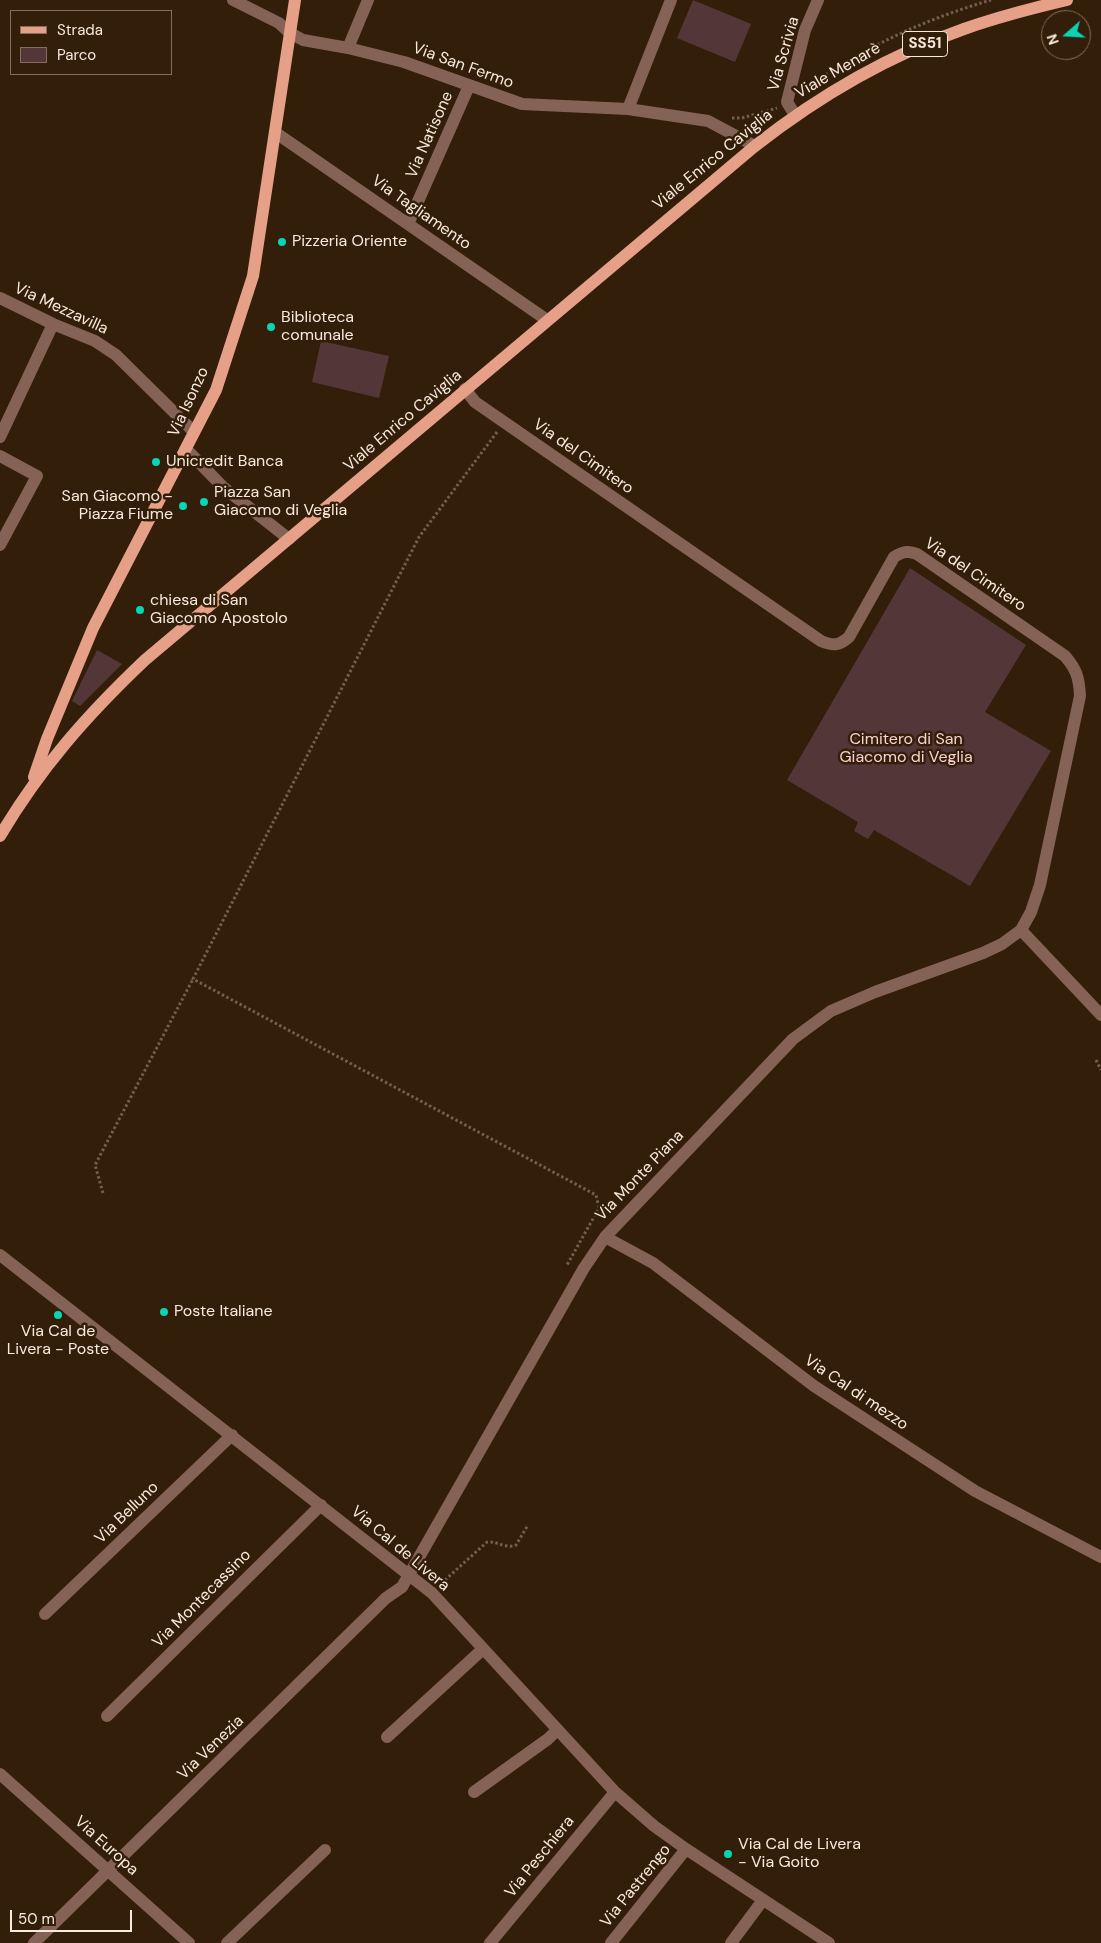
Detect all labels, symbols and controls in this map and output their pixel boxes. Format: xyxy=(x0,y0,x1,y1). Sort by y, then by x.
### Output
legend xyxy=(10,10,172,75)
north arrow xyxy=(1041,10,1091,60)
street label: Via Scrivia xyxy=(764,15,804,93)
text: Strada xyxy=(57,20,103,40)
road number: SS51 xyxy=(902,32,948,56)
text: N xyxy=(1043,32,1063,47)
street label: Via San Fermo xyxy=(410,39,516,93)
street label: Viale Menarè xyxy=(792,39,884,103)
text: Parco xyxy=(57,45,96,65)
street label: Via Natisone xyxy=(402,89,458,181)
street label: Viale Enrico Caviglia xyxy=(649,106,777,214)
street label: Via Tagliamento xyxy=(368,172,474,254)
place label: Pizzeria Oriente xyxy=(292,232,407,252)
marker: Pizzeria Oriente xyxy=(276,236,288,248)
street label: Via Mezzavilla xyxy=(11,279,111,339)
place label: Biblioteca comunale xyxy=(281,308,354,346)
marker: Biblioteca comunale xyxy=(265,321,277,333)
street label: Via Isonzo xyxy=(165,364,213,440)
street label: Viale Enrico Caviglia xyxy=(340,366,466,476)
street label: Via del Cimitero xyxy=(529,415,637,499)
place label: Unicredit Banca xyxy=(166,452,283,472)
marker: Unicredit Banca xyxy=(150,456,162,468)
place label: Piazza San Giacomo di Veglia xyxy=(214,483,347,521)
place label: San Giacomo - Piazza Fiume xyxy=(62,487,173,525)
marker: Piazza San Giacomo di Veglia xyxy=(198,496,210,508)
marker: San Giacomo - Piazza Fiume xyxy=(177,500,189,512)
street label: Via del Cimitero xyxy=(921,534,1029,616)
place label: chiesa di San Giacomo Apostolo xyxy=(150,591,288,629)
marker: chiesa di San Giacomo Apostolo xyxy=(134,604,146,616)
park label: Cimitero di San Giacomo di Veglia xyxy=(839,730,973,768)
street label: Via Monte Piana xyxy=(592,1127,688,1225)
place label: Poste Italiane xyxy=(174,1302,272,1322)
marker: Poste Italiane xyxy=(158,1306,170,1318)
marker: Via Cal de Livera - Poste xyxy=(52,1309,64,1321)
place label: Via Cal de Livera - Poste xyxy=(7,1322,109,1360)
street label: Via Cal di mezzo xyxy=(800,1351,912,1435)
street label: Via Belluno xyxy=(91,1478,163,1548)
street label: Via Cal de Livera xyxy=(347,1502,453,1596)
street label: Via Montecassino xyxy=(149,1546,255,1652)
street label: Via Venezia xyxy=(174,1712,248,1784)
street label: Via Europa xyxy=(70,1812,142,1880)
street label: Via Peschiera xyxy=(501,1812,579,1902)
place label: Via Cal de Livera - Via Goito xyxy=(738,1835,861,1873)
street label: Via Pastrengo xyxy=(597,1841,675,1931)
marker: Via Cal de Livera - Via Goito xyxy=(722,1848,734,1860)
scale bar xyxy=(12,1900,135,1932)
text: 50 m xyxy=(18,1909,55,1929)

